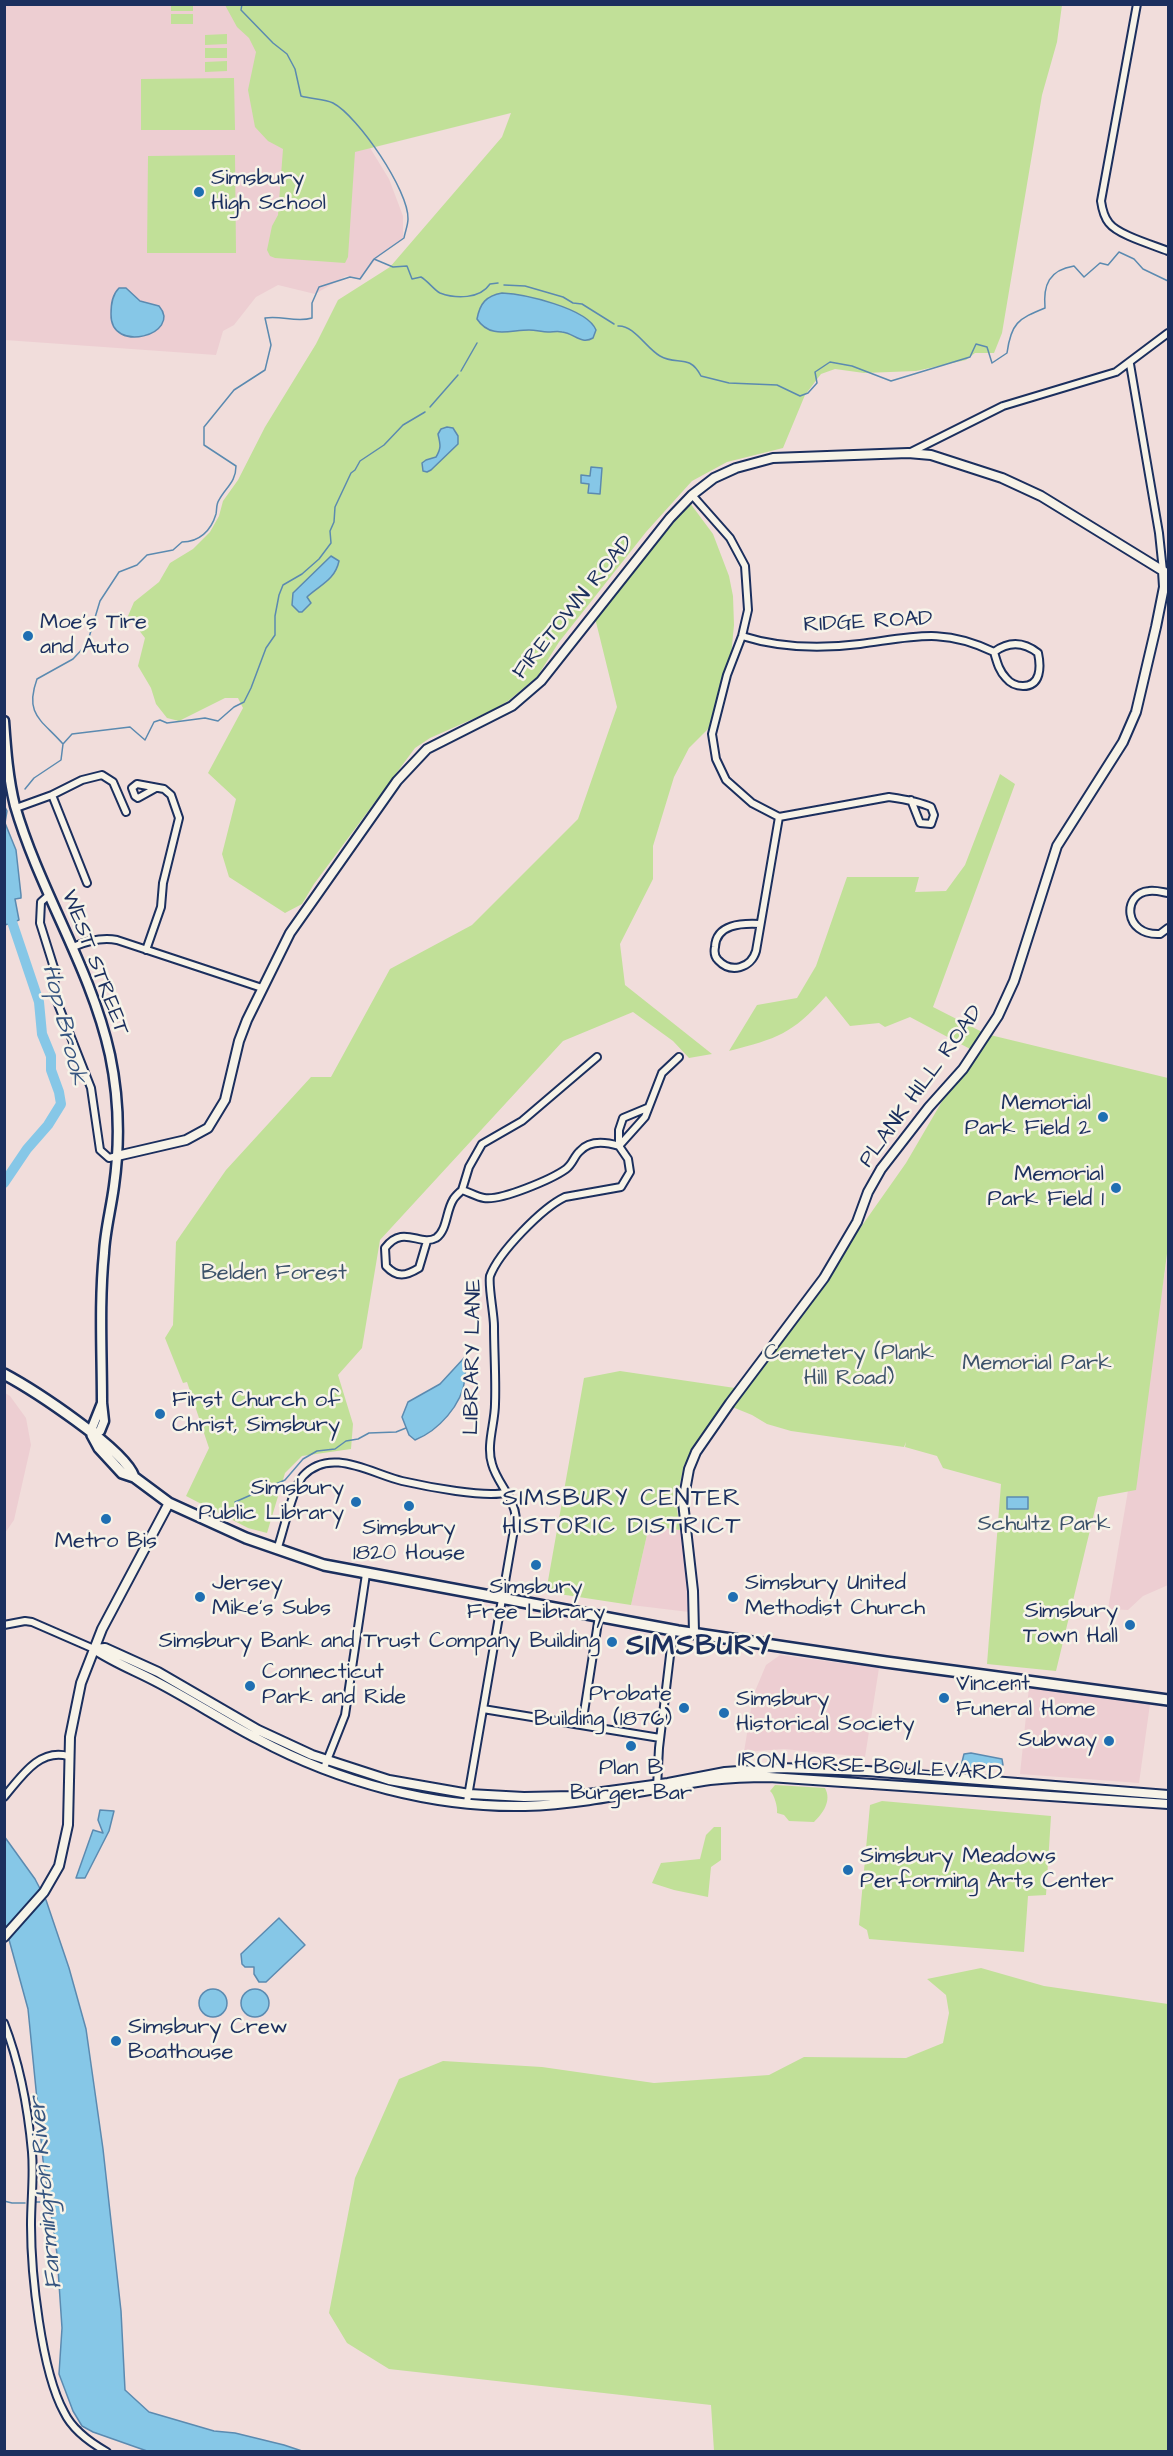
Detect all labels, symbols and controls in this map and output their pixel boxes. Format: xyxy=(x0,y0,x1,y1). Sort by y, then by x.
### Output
place label: Simsbury High School xyxy=(211,166,326,218)
marker: Simsbury High School xyxy=(192,185,206,199)
street label: FIRETOWN ROAD xyxy=(508,531,640,685)
street label: RIDGE ROAD xyxy=(803,606,933,640)
place label: Moe's Tire and Auto xyxy=(40,610,147,662)
marker: Moe's Tire and Auto xyxy=(21,629,35,643)
street label: WEST STREET xyxy=(54,887,134,1039)
water label: Hop Brook xyxy=(34,962,92,1088)
street label: PLANK HILL ROAD xyxy=(854,1001,990,1173)
place label: Memorial Park Field 2 xyxy=(965,1091,1091,1142)
marker: Memorial Park Field 2 xyxy=(1096,1110,1110,1124)
place label: Memorial Park Field 1 xyxy=(987,1162,1104,1214)
marker: Memorial Park Field 1 xyxy=(1109,1181,1123,1195)
park label: Belden Forest xyxy=(201,1261,347,1287)
street label: LIBRARY LANE xyxy=(459,1279,489,1435)
park label: Cemetery (Plank Hill Road) xyxy=(764,1341,934,1392)
park label: Memorial Park xyxy=(962,1351,1112,1377)
place label: First Church of Christ, Simsbury xyxy=(172,1388,340,1440)
marker: First Church of Christ, Simsbury xyxy=(153,1407,167,1421)
place label: Simsbury Public Library xyxy=(198,1476,344,1528)
district label: SIMSBURY CENTER HISTORIC DISTRICT xyxy=(502,1486,742,1542)
marker: Simsbury Public Library xyxy=(349,1495,363,1509)
marker: Simsbury 1820 House xyxy=(402,1499,416,1513)
marker: Metro Bis xyxy=(99,1512,113,1526)
park label: Schultz Park xyxy=(977,1512,1111,1538)
place label: Simsbury 1820 House xyxy=(353,1516,465,1568)
place label: Metro Bis xyxy=(55,1529,157,1555)
marker: Simsbury Free Library xyxy=(529,1558,543,1572)
place label: Jersey Mike's Subs xyxy=(212,1571,331,1622)
place label: Simsbury United Methodist Church xyxy=(745,1571,925,1622)
place label: Simsbury Free Library xyxy=(467,1575,605,1627)
marker: Jersey Mike's Subs xyxy=(193,1590,207,1604)
marker: Simsbury United Methodist Church xyxy=(726,1590,740,1604)
place label: Simsbury Town Hall xyxy=(1023,1599,1118,1651)
marker: Simsbury Town Hall xyxy=(1123,1618,1137,1632)
place label: Simsbury Bank and Trust Company Building xyxy=(159,1629,600,1655)
district label: SIMSBURY xyxy=(626,1631,772,1665)
marker: Simsbury Bank and Trust Company Building xyxy=(605,1635,619,1649)
place label: Connecticut Park and Ride xyxy=(262,1660,406,1712)
place label: Vincent Funeral Home xyxy=(956,1672,1096,1724)
marker: Connecticut Park and Ride xyxy=(243,1679,257,1693)
place label: Probate Building (1876) xyxy=(534,1682,672,1734)
place label: Simsbury Historical Society xyxy=(736,1687,914,1738)
marker: Vincent Funeral Home xyxy=(937,1691,951,1705)
marker: Probate Building (1876) xyxy=(677,1701,691,1715)
marker: Simsbury Historical Society xyxy=(717,1706,731,1720)
place label: Subway xyxy=(1018,1728,1097,1754)
marker: Subway xyxy=(1102,1734,1116,1748)
marker: Plan B Burger Bar xyxy=(624,1739,638,1753)
street label: IRON HORSE BOULEVARD xyxy=(737,1748,1003,1788)
place label: Plan B Burger Bar xyxy=(570,1756,692,1808)
place label: Simsbury Meadows Performing Arts Center xyxy=(860,1844,1114,1896)
marker: Simsbury Meadows Performing Arts Center xyxy=(841,1863,855,1877)
place label: Simsbury Crew Boathouse xyxy=(128,2015,288,2066)
marker: Simsbury Crew Boathouse xyxy=(109,2034,123,2048)
water label: Farmington River xyxy=(24,2096,70,2290)

